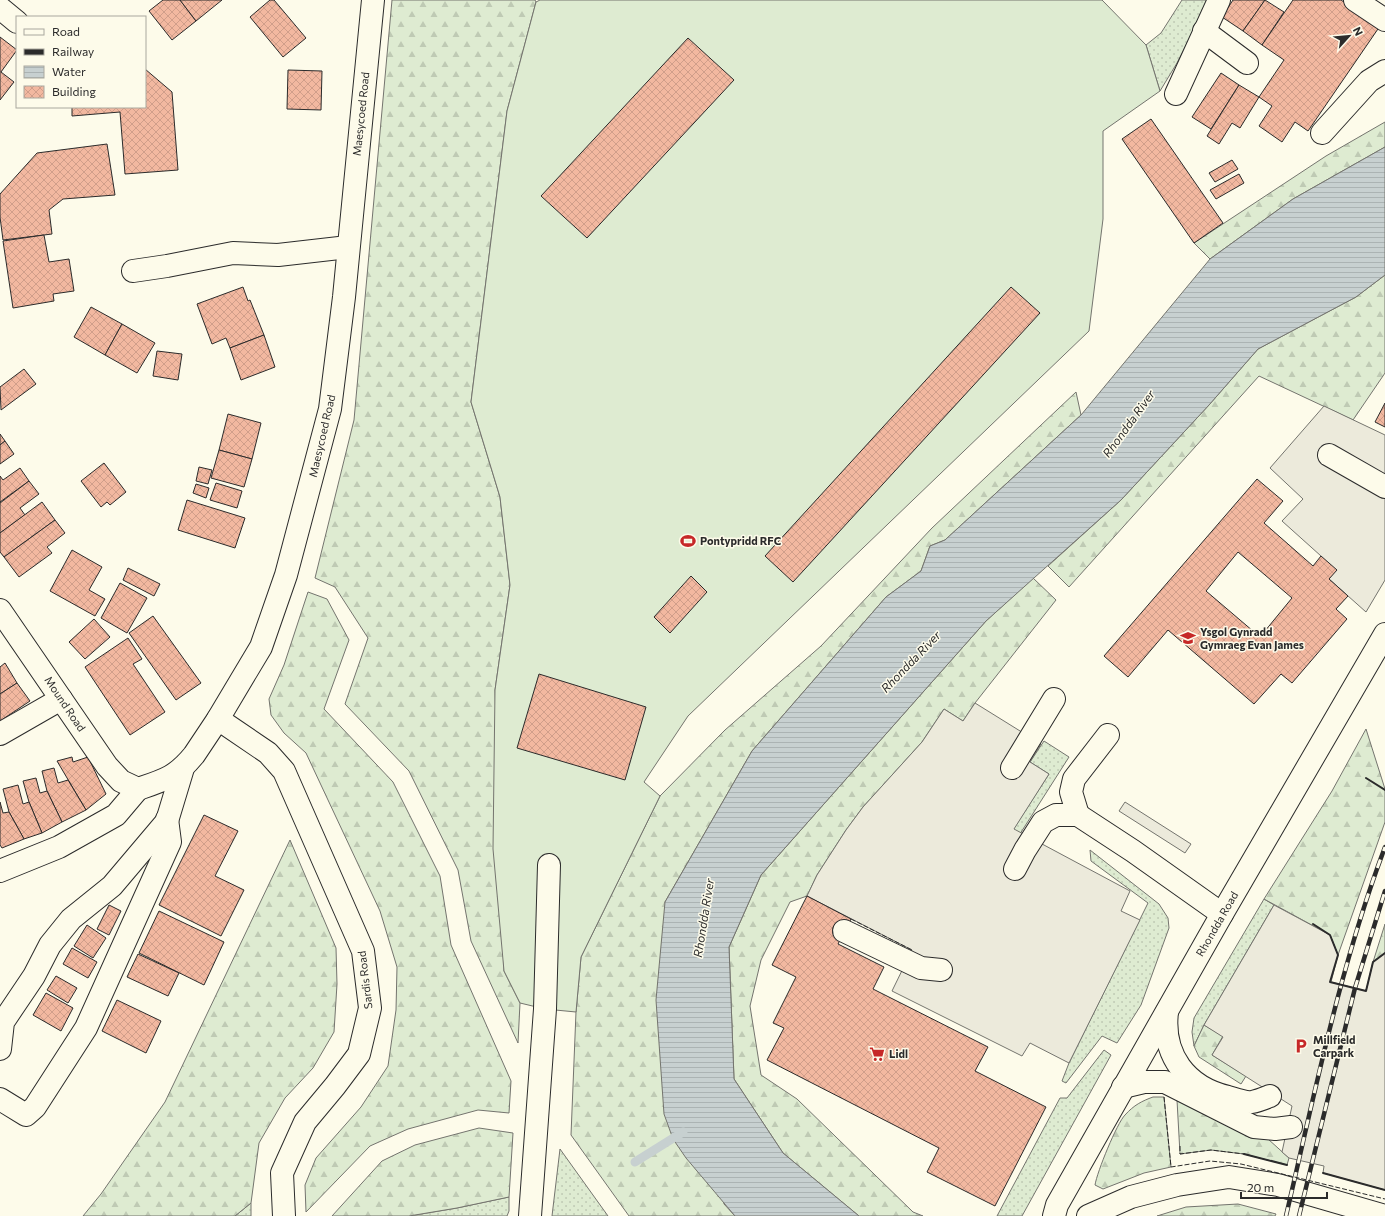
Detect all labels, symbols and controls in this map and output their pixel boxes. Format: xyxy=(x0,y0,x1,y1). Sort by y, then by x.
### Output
legend xyxy=(16,16,146,108)
north arrow xyxy=(1329,16,1369,56)
text: Road xyxy=(52,24,80,38)
text: N xyxy=(1351,25,1366,38)
text: Railway xyxy=(52,44,94,58)
text: Water xyxy=(52,64,86,78)
street label: Maesycoed Road xyxy=(350,71,371,157)
text: Building xyxy=(52,84,96,98)
water label: Rhondda River xyxy=(1099,386,1158,460)
street label: Maesycoed Road xyxy=(306,393,337,478)
sports icon: Pontypridd RFC xyxy=(679,532,697,550)
place label: Pontypridd RFC xyxy=(700,534,782,547)
place label: Ysgol Gynradd Gymraeg Evan James xyxy=(1200,625,1304,652)
water label: Rhondda River xyxy=(878,627,944,695)
school or university icon: Ysgol Gynradd Gymraeg Evan James xyxy=(1179,629,1197,647)
street label: Mound Road xyxy=(42,674,89,734)
water label: Rhondda River xyxy=(690,876,716,958)
street label: Rhondda Road xyxy=(1193,889,1240,959)
street label: Sardis Road xyxy=(354,950,375,1010)
place label: Millfield Carpark xyxy=(1313,1033,1355,1059)
parking icon: Millfield Carpark xyxy=(1292,1037,1310,1055)
supermarket icon: Lidl xyxy=(868,1045,886,1063)
place label: Lidl xyxy=(889,1047,908,1060)
scale bar xyxy=(1241,1174,1327,1200)
text: 20 m xyxy=(1247,1180,1274,1194)

